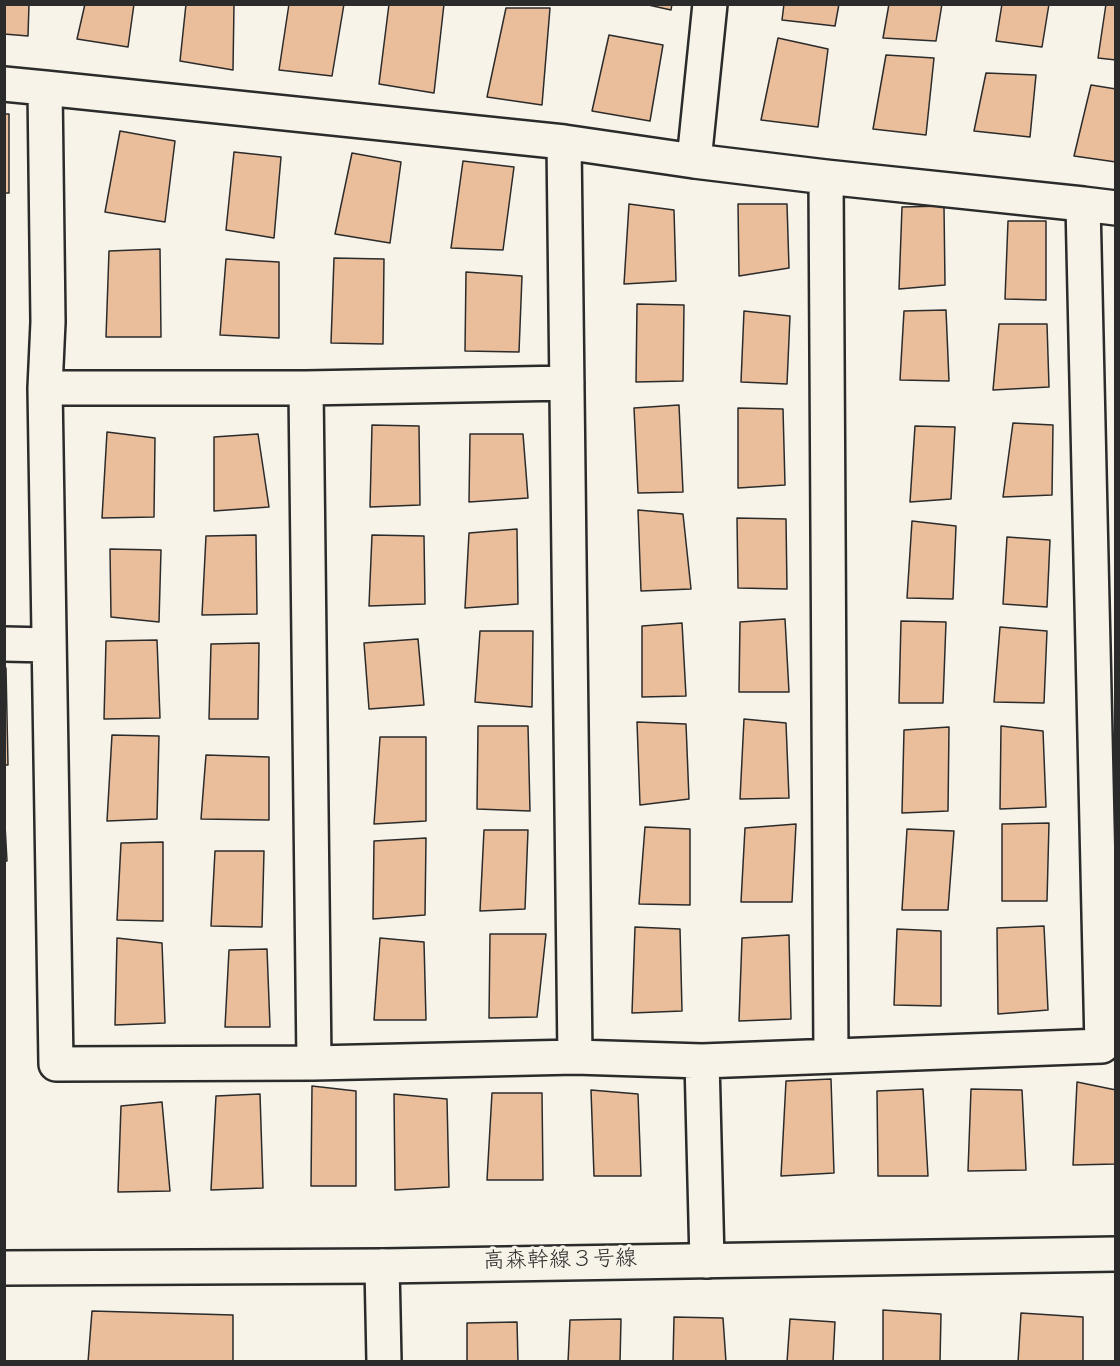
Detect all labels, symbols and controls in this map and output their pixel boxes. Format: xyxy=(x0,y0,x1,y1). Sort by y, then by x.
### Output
street label: 高森幹線３号線 xyxy=(483,1248,637,1278)

